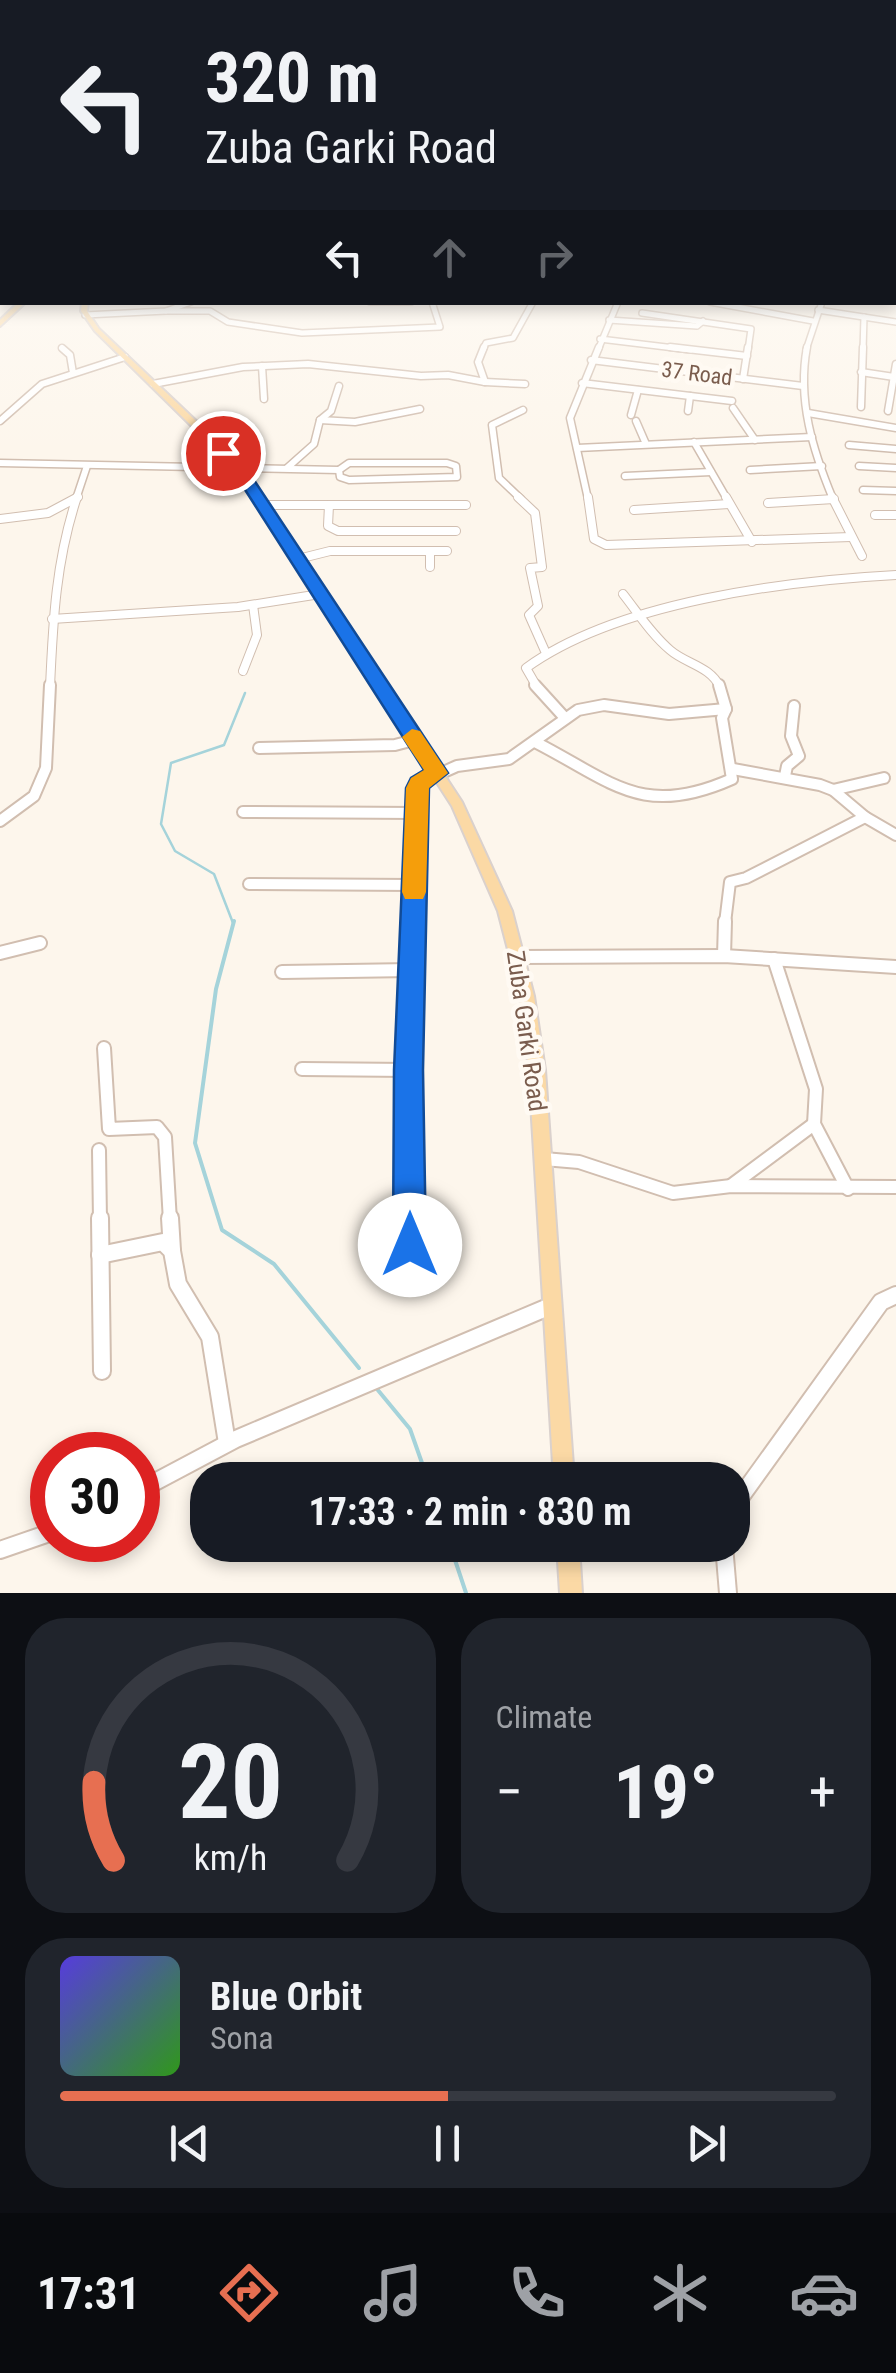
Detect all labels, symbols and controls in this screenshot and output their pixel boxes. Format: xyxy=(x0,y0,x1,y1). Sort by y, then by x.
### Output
text: 320 m xyxy=(205,37,379,119)
icon: left xyxy=(40,40,170,170)
text: Zuba Garki Road xyxy=(205,121,497,174)
icon: left xyxy=(317,230,372,285)
icon: ahead xyxy=(422,230,477,285)
icon: right xyxy=(527,230,582,285)
street label: 37 Road xyxy=(660,357,734,390)
pin xyxy=(181,411,266,496)
icon: arrive xyxy=(196,426,251,481)
street label: Zuba Garki Road xyxy=(501,949,552,1113)
position arrow xyxy=(358,1193,462,1297)
speed limit sign: 30 xyxy=(30,1432,160,1562)
text: 17:33 · 2 min · 830 m xyxy=(309,1490,631,1534)
text: Climate xyxy=(496,1698,592,1736)
text: 20 xyxy=(178,1722,283,1843)
text: 19° xyxy=(613,1748,718,1836)
text: − xyxy=(496,1760,523,1824)
text: + xyxy=(809,1760,836,1824)
text: km/h xyxy=(193,1837,267,1879)
text: Blue Orbit xyxy=(210,1975,362,2019)
text: Sona xyxy=(210,2019,273,2057)
icon: previous xyxy=(162,2116,217,2171)
icon: pause xyxy=(420,2116,475,2171)
icon: next xyxy=(679,2116,734,2171)
icon: directions xyxy=(214,2258,284,2328)
icon: music xyxy=(358,2258,428,2328)
icon: phone xyxy=(502,2258,572,2328)
icon: climate xyxy=(645,2258,715,2328)
icon: car xyxy=(789,2258,859,2328)
text: 17:31 xyxy=(37,2267,140,2320)

